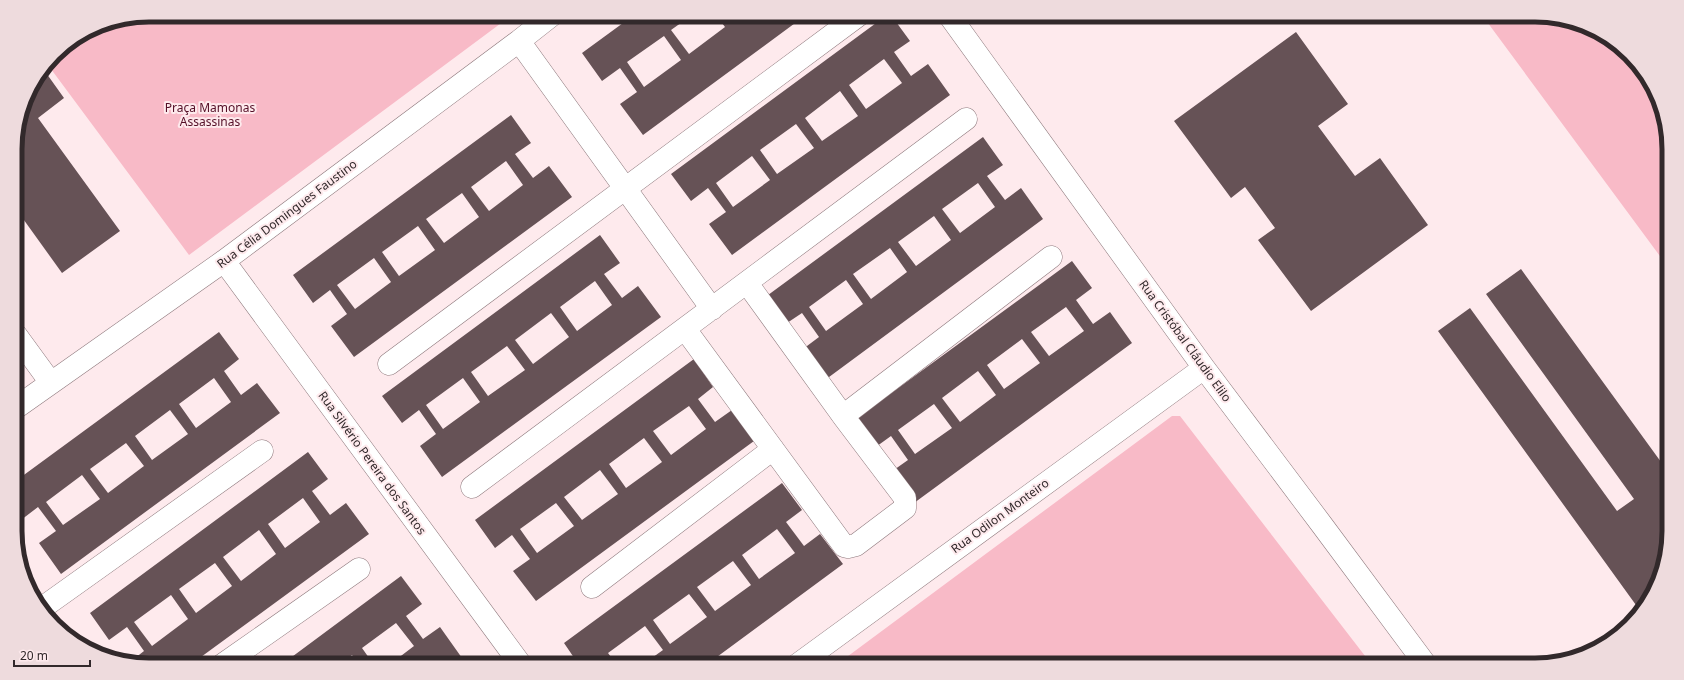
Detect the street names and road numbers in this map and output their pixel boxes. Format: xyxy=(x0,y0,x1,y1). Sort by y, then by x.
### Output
street label: Rua Célia Domingues Faustino xyxy=(213,155,360,272)
street label: Rua Cristóbal Cláudio Elilo xyxy=(1135,276,1235,405)
street label: Rua Silvério Pereira dos Santos xyxy=(315,387,430,538)
street label: Rua Odilon Monteiro xyxy=(947,474,1052,557)

